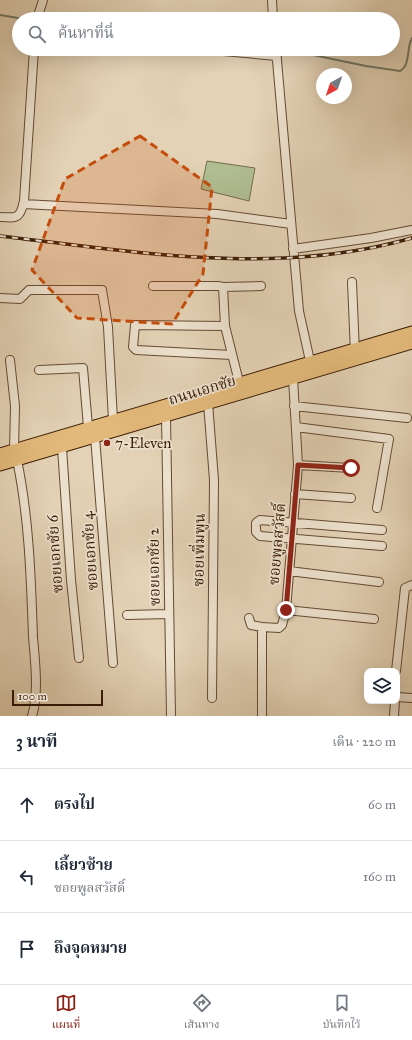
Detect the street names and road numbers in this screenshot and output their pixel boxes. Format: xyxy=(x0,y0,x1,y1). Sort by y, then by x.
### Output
street label: ถนนเอกชัย xyxy=(166,371,238,409)
street label: ซอยพูลสวัสดิ์ xyxy=(263,501,291,586)
street label: ซอยเอกชัย 4 xyxy=(78,510,102,591)
street label: ซอยเอกชัย 6 xyxy=(43,513,67,594)
street label: ซอยเพิ่มพูน xyxy=(188,513,210,587)
street label: ซอยเอกชัย 2 xyxy=(144,527,164,606)

